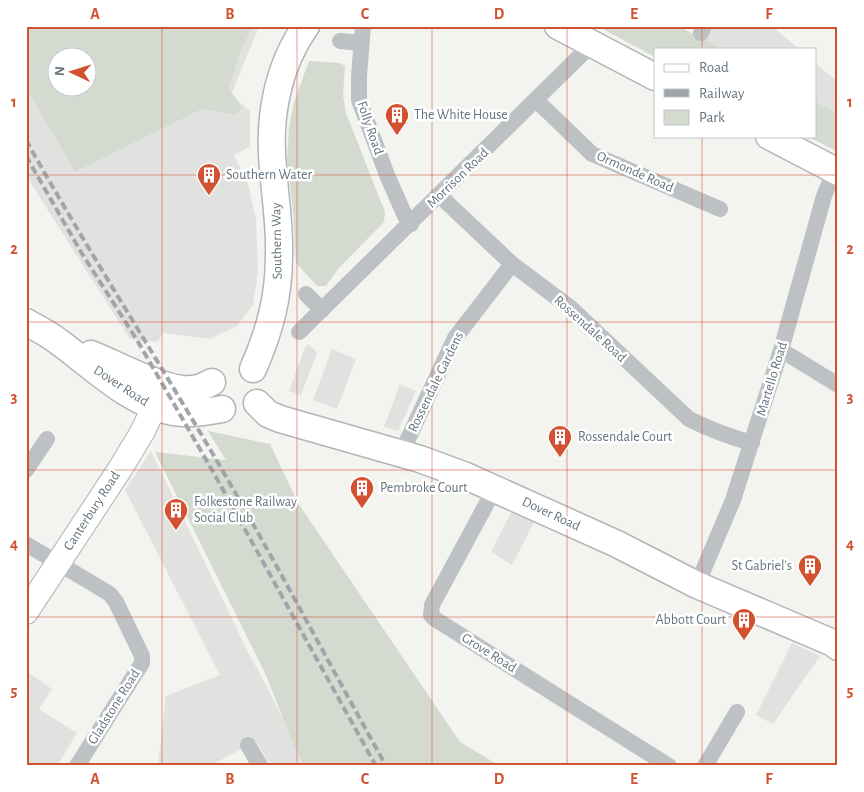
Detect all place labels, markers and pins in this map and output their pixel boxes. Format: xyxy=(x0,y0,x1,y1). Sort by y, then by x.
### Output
building icon: The White House xyxy=(384,102,410,136)
place label: The White House xyxy=(414,108,508,122)
building icon: Southern Water xyxy=(196,162,222,196)
place label: Southern Water xyxy=(226,168,313,182)
building icon: Rossendale Court xyxy=(547,424,573,458)
place label: Rossendale Court xyxy=(578,430,673,444)
building icon: Pembroke Court xyxy=(349,475,375,509)
place label: Pembroke Court xyxy=(380,481,468,495)
place label: Folkestone Railway Social Club xyxy=(194,495,297,525)
building icon: Folkestone Railway Social Club xyxy=(163,497,189,531)
building icon: St Gabriel's xyxy=(797,553,823,587)
place label: St Gabriel's xyxy=(732,559,792,573)
building icon: Abbott Court xyxy=(731,607,757,641)
place label: Abbott Court xyxy=(656,613,727,627)

